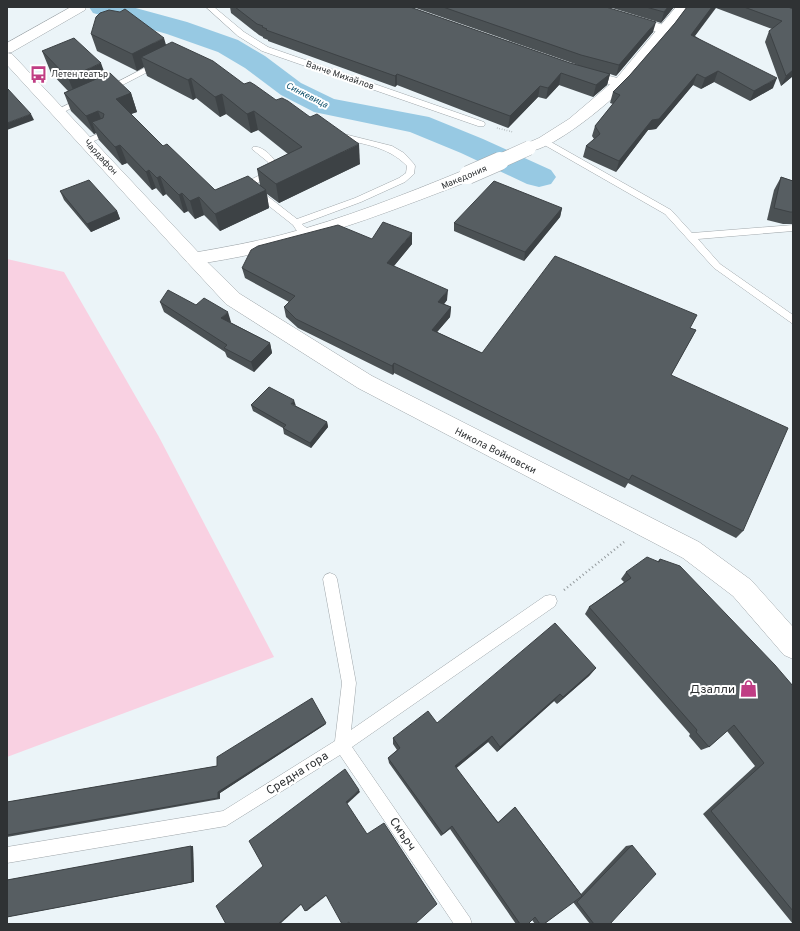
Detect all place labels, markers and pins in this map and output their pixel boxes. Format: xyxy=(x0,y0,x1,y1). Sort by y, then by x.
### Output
bus stop icon: Летен театър xyxy=(28,64,48,84)
place label: Летен театър xyxy=(51,69,108,80)
shop icon: Дзалли xyxy=(738,679,758,699)
place label: Дзалли xyxy=(690,682,735,698)

